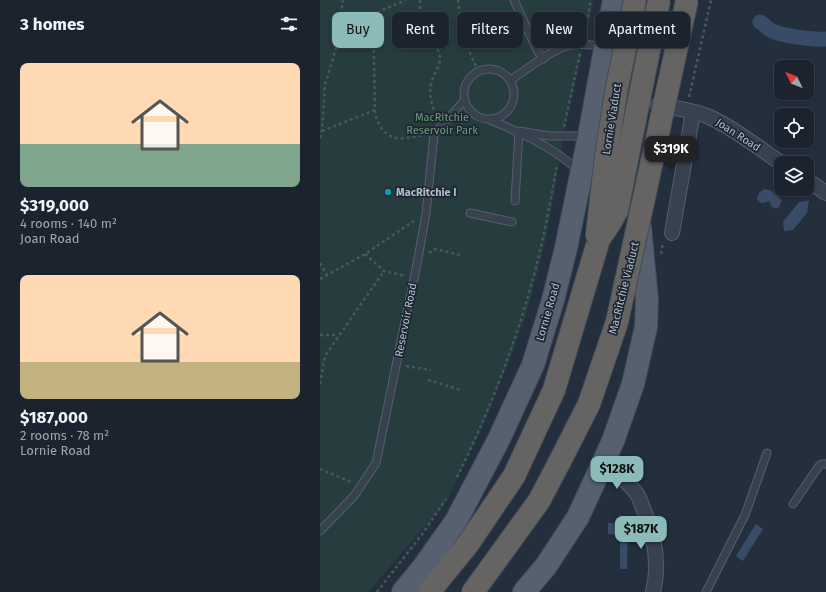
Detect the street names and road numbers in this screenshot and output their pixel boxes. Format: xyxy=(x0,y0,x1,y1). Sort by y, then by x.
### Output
street label: Lornie Viaduct xyxy=(600,83,624,155)
street label: Joan Road xyxy=(713,116,763,154)
street label: MacRitchie Viaduct xyxy=(606,241,642,335)
street label: Reservoir Road xyxy=(392,282,420,358)
street label: Lornie Road xyxy=(534,282,562,342)

